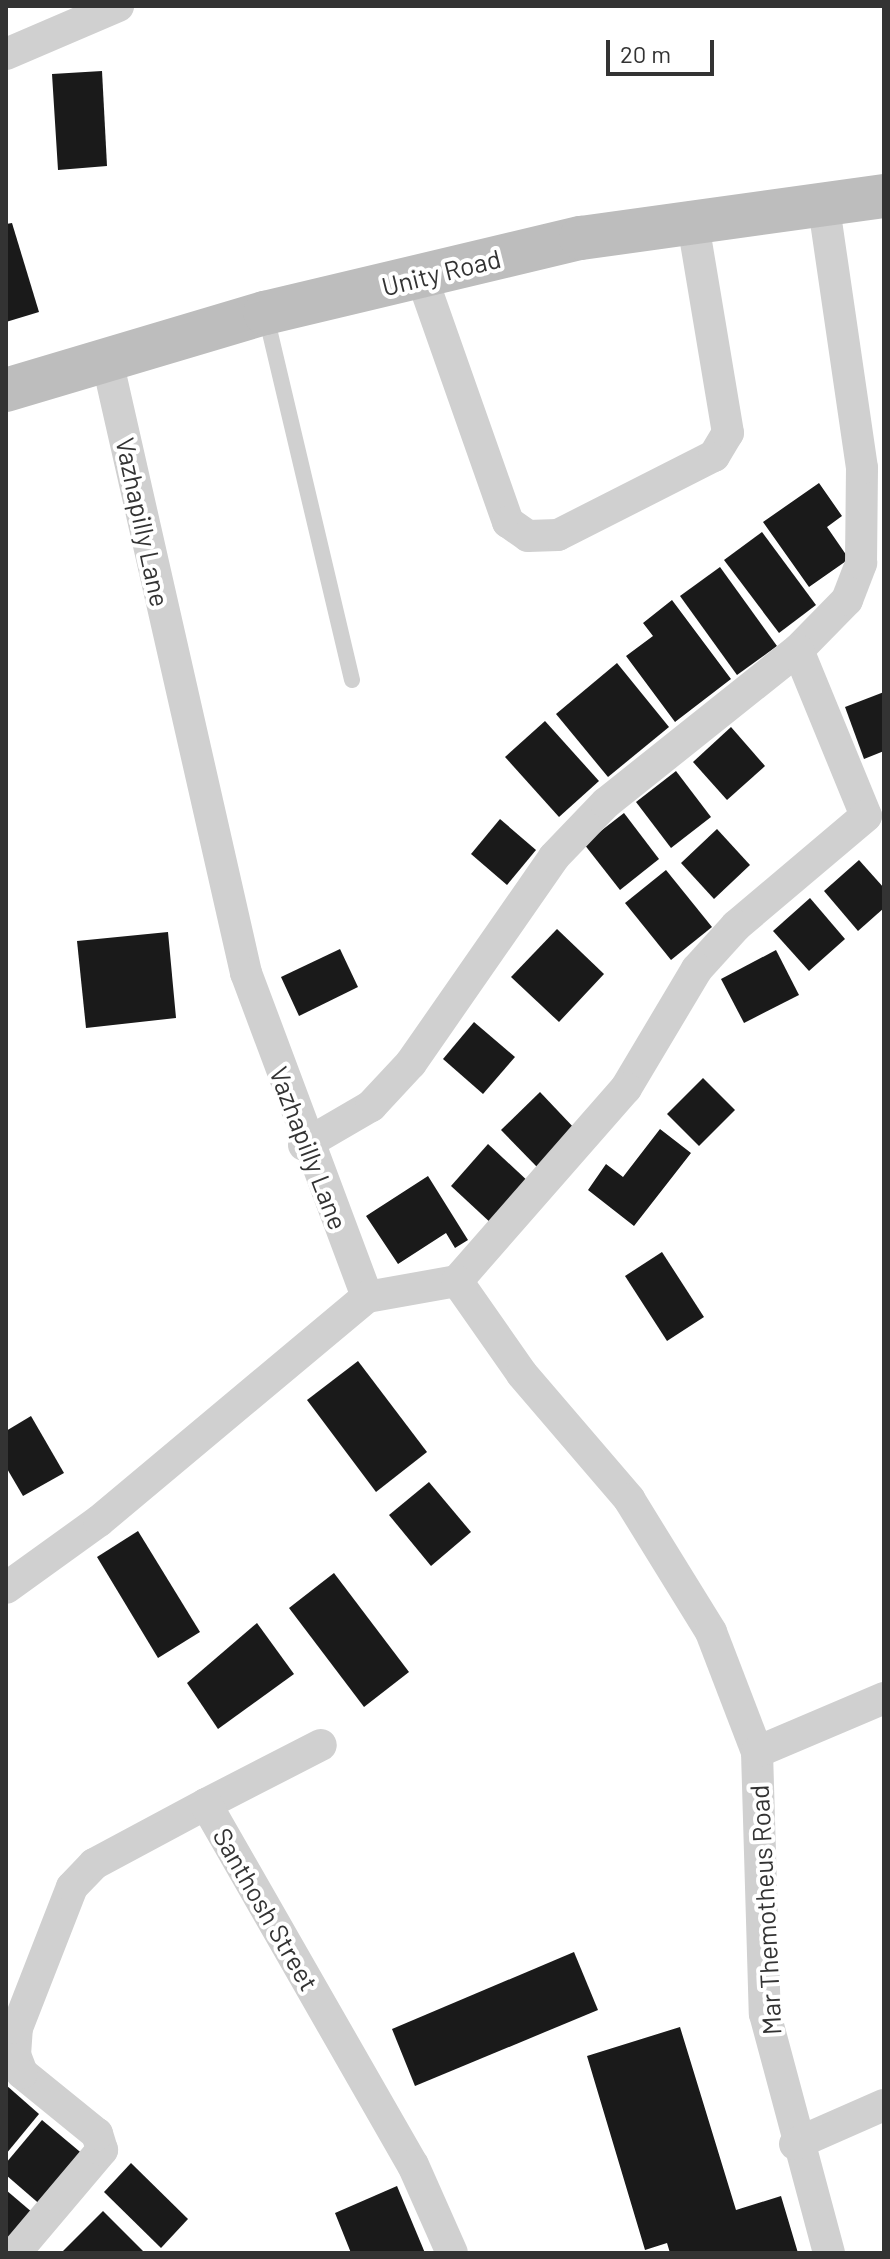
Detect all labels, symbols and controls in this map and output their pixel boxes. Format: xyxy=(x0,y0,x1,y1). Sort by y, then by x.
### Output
scale bar xyxy=(610,24,718,74)
text: 20 m xyxy=(620,39,671,68)
street label: Unity Road xyxy=(378,242,504,302)
street label: Vazhapilly Lane xyxy=(110,435,176,609)
street label: Vazhapilly Lane xyxy=(264,1062,354,1234)
street label: Mar Themotheus Road xyxy=(743,1784,787,2036)
street label: Santhosh Street xyxy=(207,1822,325,1996)

